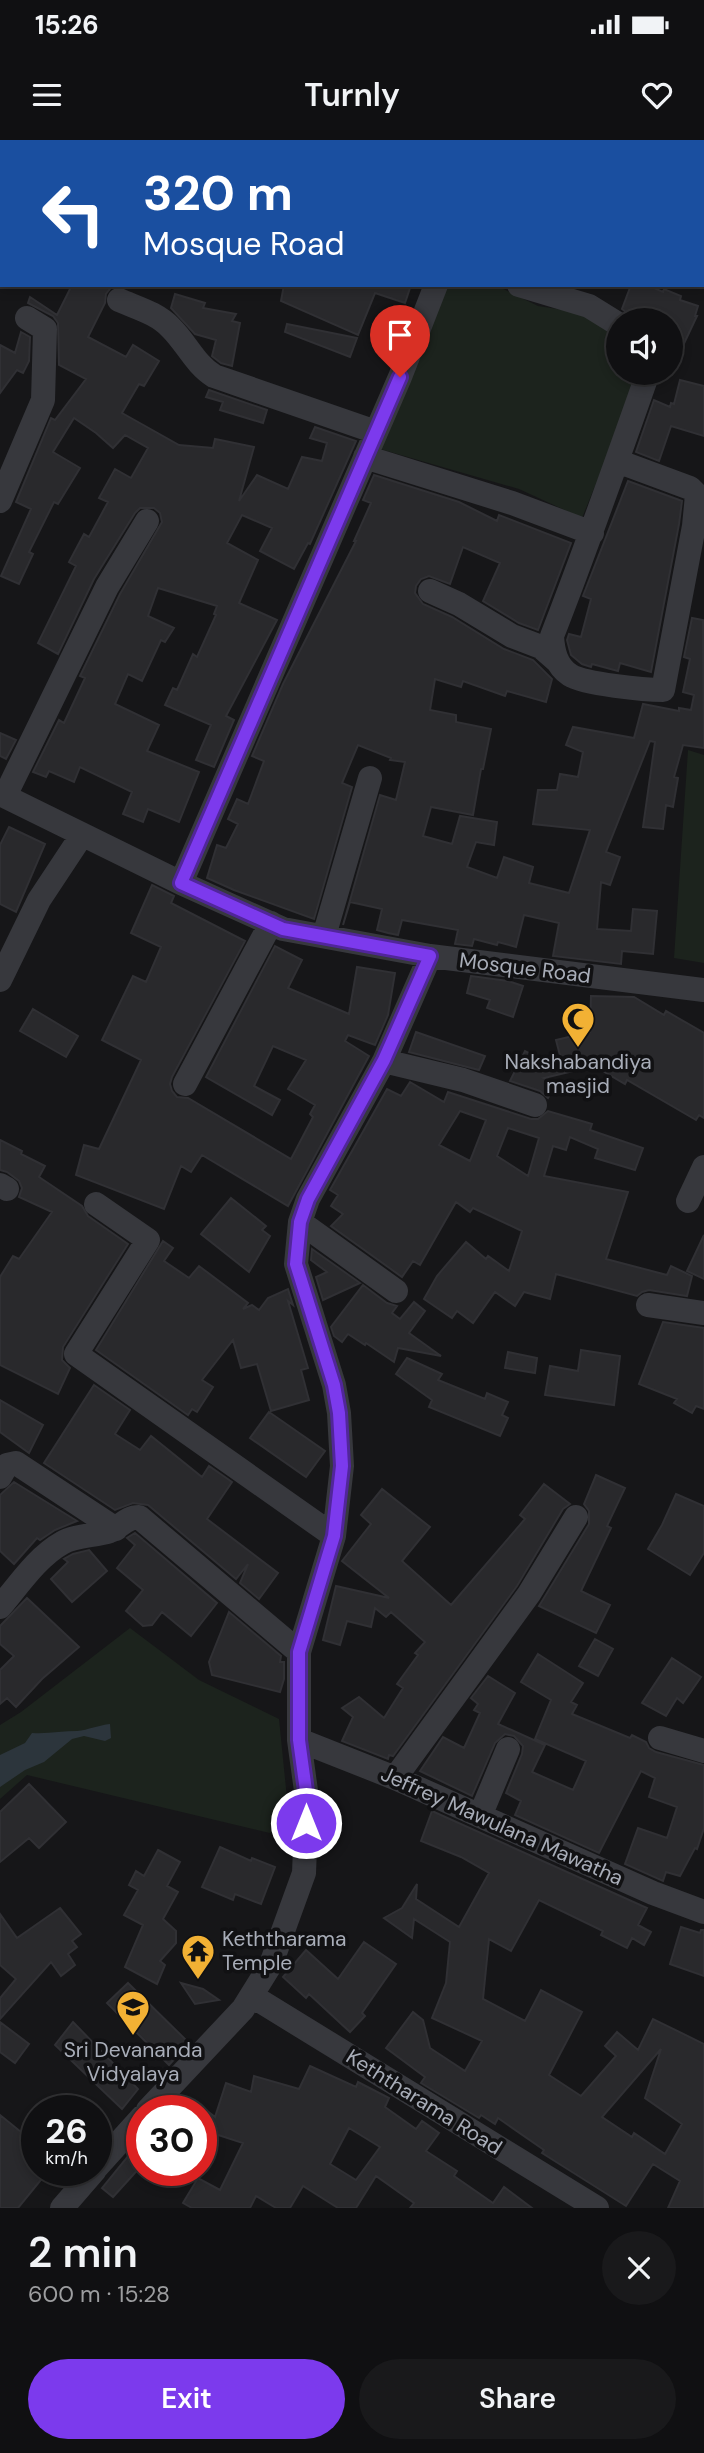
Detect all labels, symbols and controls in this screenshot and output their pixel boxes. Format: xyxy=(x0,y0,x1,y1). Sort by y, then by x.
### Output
text: 15:26 xyxy=(35,8,99,42)
text: Turnly xyxy=(304,74,400,116)
icon: menu xyxy=(28,76,66,114)
icon: heart xyxy=(638,76,676,114)
text: 320 m xyxy=(143,161,293,225)
icon: left xyxy=(28,168,119,259)
text: Mosque Road xyxy=(143,223,345,265)
pin xyxy=(370,305,430,377)
map controls xyxy=(606,308,683,385)
button: sound xyxy=(606,308,683,385)
icon: arrive xyxy=(381,316,419,354)
street label: Mosque Road xyxy=(458,946,592,990)
mosque icon: Nakshabandiya masjid xyxy=(559,1000,597,1049)
place label: Nakshabandiya masjid xyxy=(504,1048,652,1100)
street label: Jeffrey Mawulana Mawatha xyxy=(376,1760,628,1892)
position arrow xyxy=(269,1786,343,1860)
place label: Keththarama Temple xyxy=(222,1925,347,1977)
temple icon: Keththarama Temple xyxy=(179,1932,217,1981)
school or university icon: Sri Devananda Vidyalaya xyxy=(114,1988,152,2037)
place label: Sri Devananda Vidyalaya xyxy=(64,2036,202,2088)
street label: Keththarama Road xyxy=(341,2043,507,2161)
speed limit sign: 30 xyxy=(126,2095,217,2186)
text: 26 xyxy=(45,2108,88,2154)
text: km/h xyxy=(45,2146,88,2170)
text: 2 min xyxy=(28,2225,138,2280)
button: close xyxy=(602,2231,676,2305)
text: 600 m · 15:28 xyxy=(28,2279,170,2309)
button: Exit xyxy=(28,2359,345,2439)
button: Share xyxy=(359,2359,676,2439)

